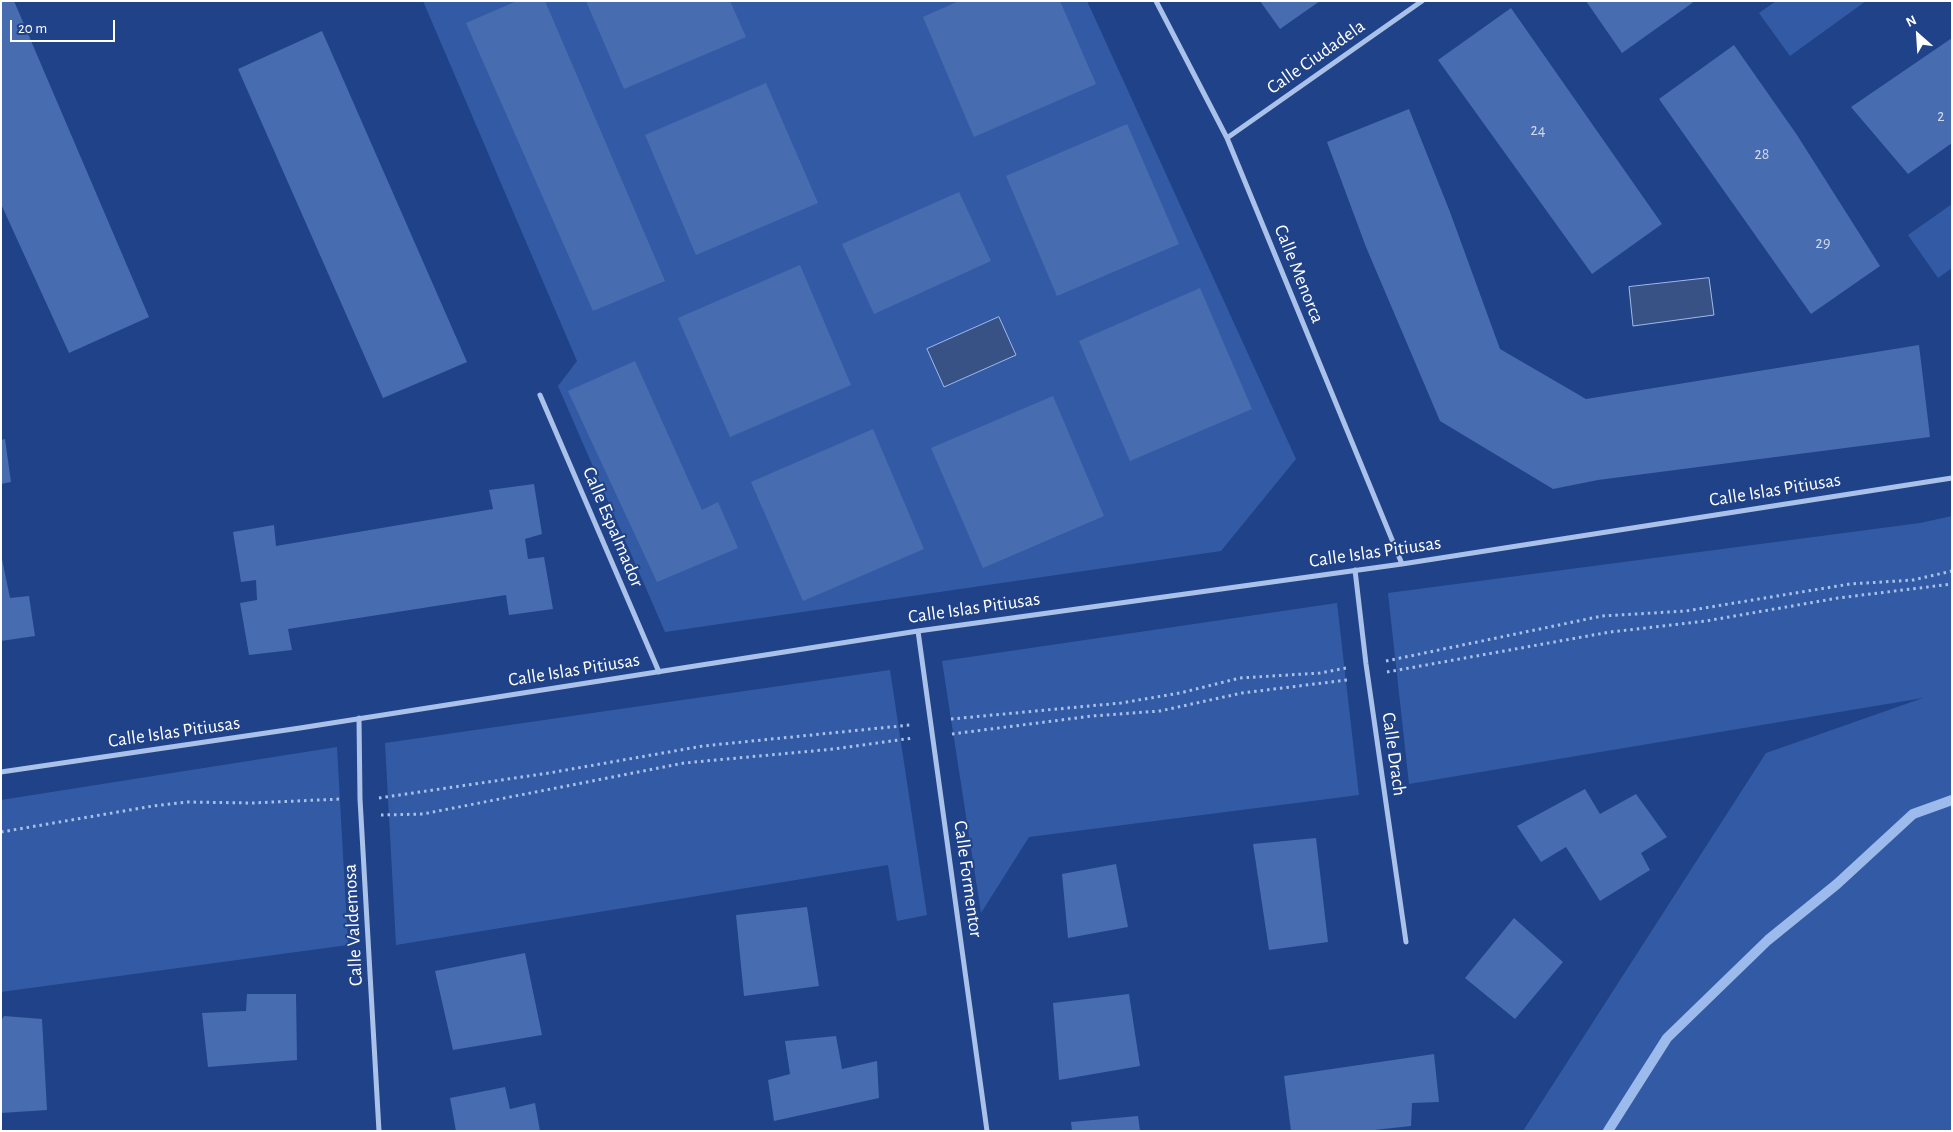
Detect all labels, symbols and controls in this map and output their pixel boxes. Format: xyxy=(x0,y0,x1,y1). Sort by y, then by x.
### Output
scale bar xyxy=(12,10,118,42)
north arrow xyxy=(1893,10,1943,60)
text: N xyxy=(1904,13,1919,30)
street label: Calle Ciudadela xyxy=(1262,15,1370,99)
text: 20 m xyxy=(18,21,47,36)
house number: 2 xyxy=(1937,106,1945,126)
house number: 24 xyxy=(1531,120,1545,140)
house number: 28 xyxy=(1755,144,1769,164)
street label: Calle Menorca xyxy=(1269,221,1329,327)
house number: 29 xyxy=(1816,233,1830,253)
street label: Calle Espalmador xyxy=(577,463,649,591)
street label: Calle Islas Pitiusas xyxy=(1708,468,1842,512)
street label: Calle Islas Pitiusas xyxy=(1308,531,1442,573)
street label: Calle Islas Pitiusas xyxy=(907,587,1041,629)
street label: Calle Islas Pitiusas xyxy=(507,648,641,692)
street label: Calle Islas Pitiusas xyxy=(107,711,241,753)
street label: Calle Drach xyxy=(1377,711,1411,797)
street label: Calle Formentor xyxy=(949,819,987,939)
street label: Calle Valdemosa xyxy=(338,863,368,987)

